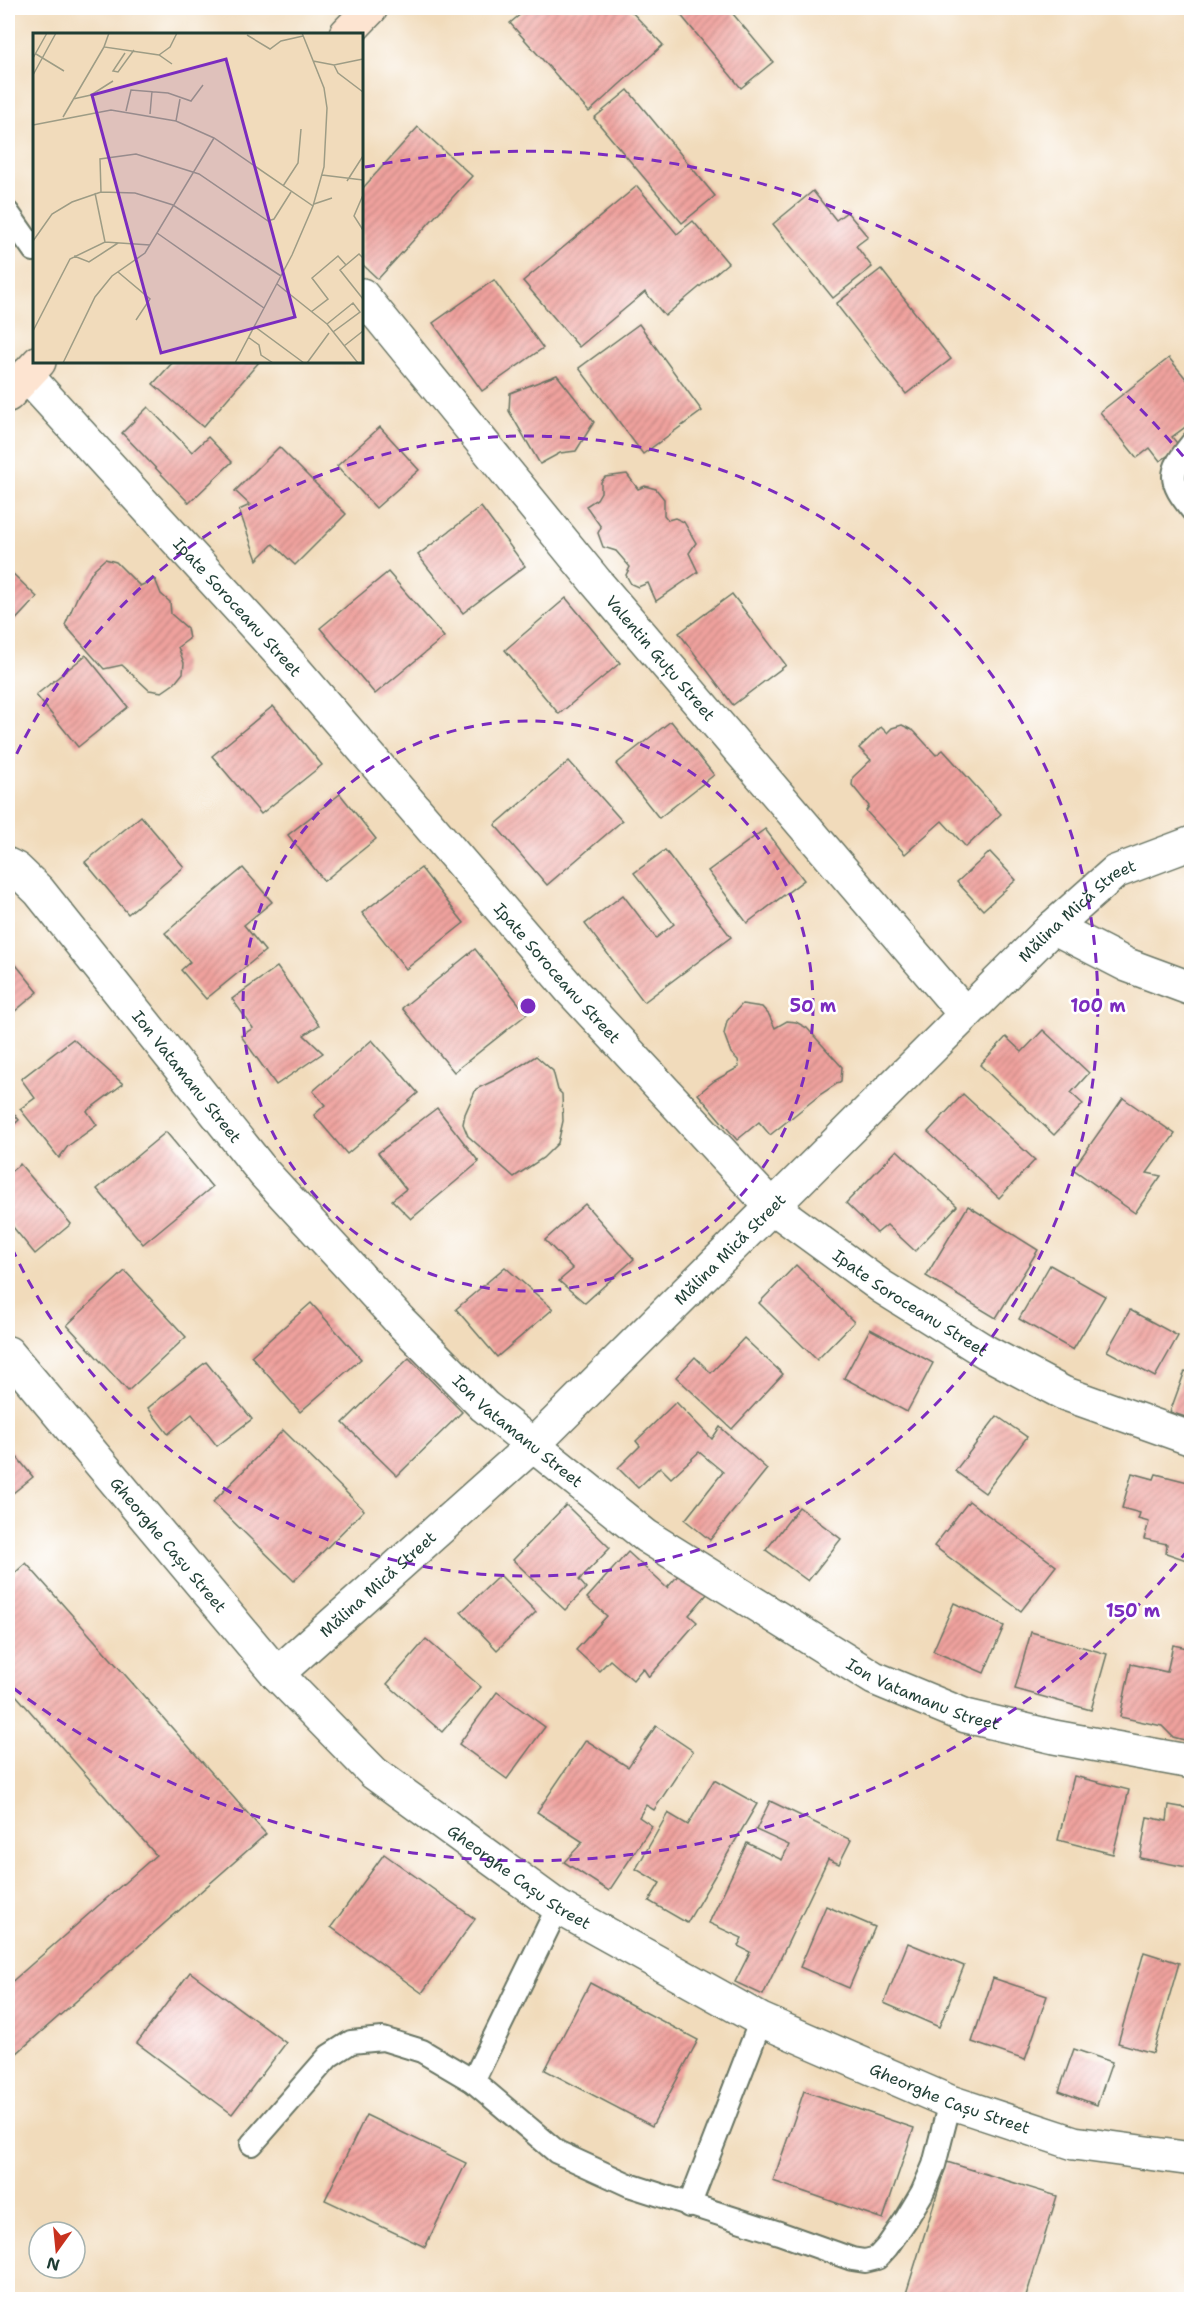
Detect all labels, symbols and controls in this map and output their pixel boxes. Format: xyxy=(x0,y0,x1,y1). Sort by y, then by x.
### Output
inset map xyxy=(33,33,363,363)
street label: Ipate Soroceanu Street xyxy=(169,533,306,681)
street label: Valentin Guțu Street xyxy=(601,591,720,725)
street label: Mălina Mică Street xyxy=(1014,855,1139,966)
street label: Ipate Soroceanu Street xyxy=(490,898,625,1047)
text: 50 m xyxy=(790,994,837,1018)
text: 100 m xyxy=(1070,994,1126,1018)
centre of rings xyxy=(518,996,538,1016)
street label: Ion Vatamanu Street xyxy=(128,1006,246,1147)
street label: Mălina Mică Street xyxy=(669,1189,790,1309)
street label: Ipate Soroceanu Street xyxy=(829,1244,992,1361)
street label: Ion Vatamanu Street xyxy=(448,1370,587,1492)
street label: Gheorghe Cașu Street xyxy=(106,1473,231,1617)
street label: Mălina Mică Street xyxy=(315,1526,440,1642)
text: 150 m xyxy=(1106,1599,1161,1623)
street label: Ion Vatamanu Street xyxy=(843,1653,1002,1734)
street label: Gheorghe Cașu Street xyxy=(443,1820,595,1934)
street label: Gheorghe Cașu Street xyxy=(867,2058,1033,2138)
north arrow xyxy=(27,2220,87,2280)
text: N xyxy=(44,2252,62,2276)

